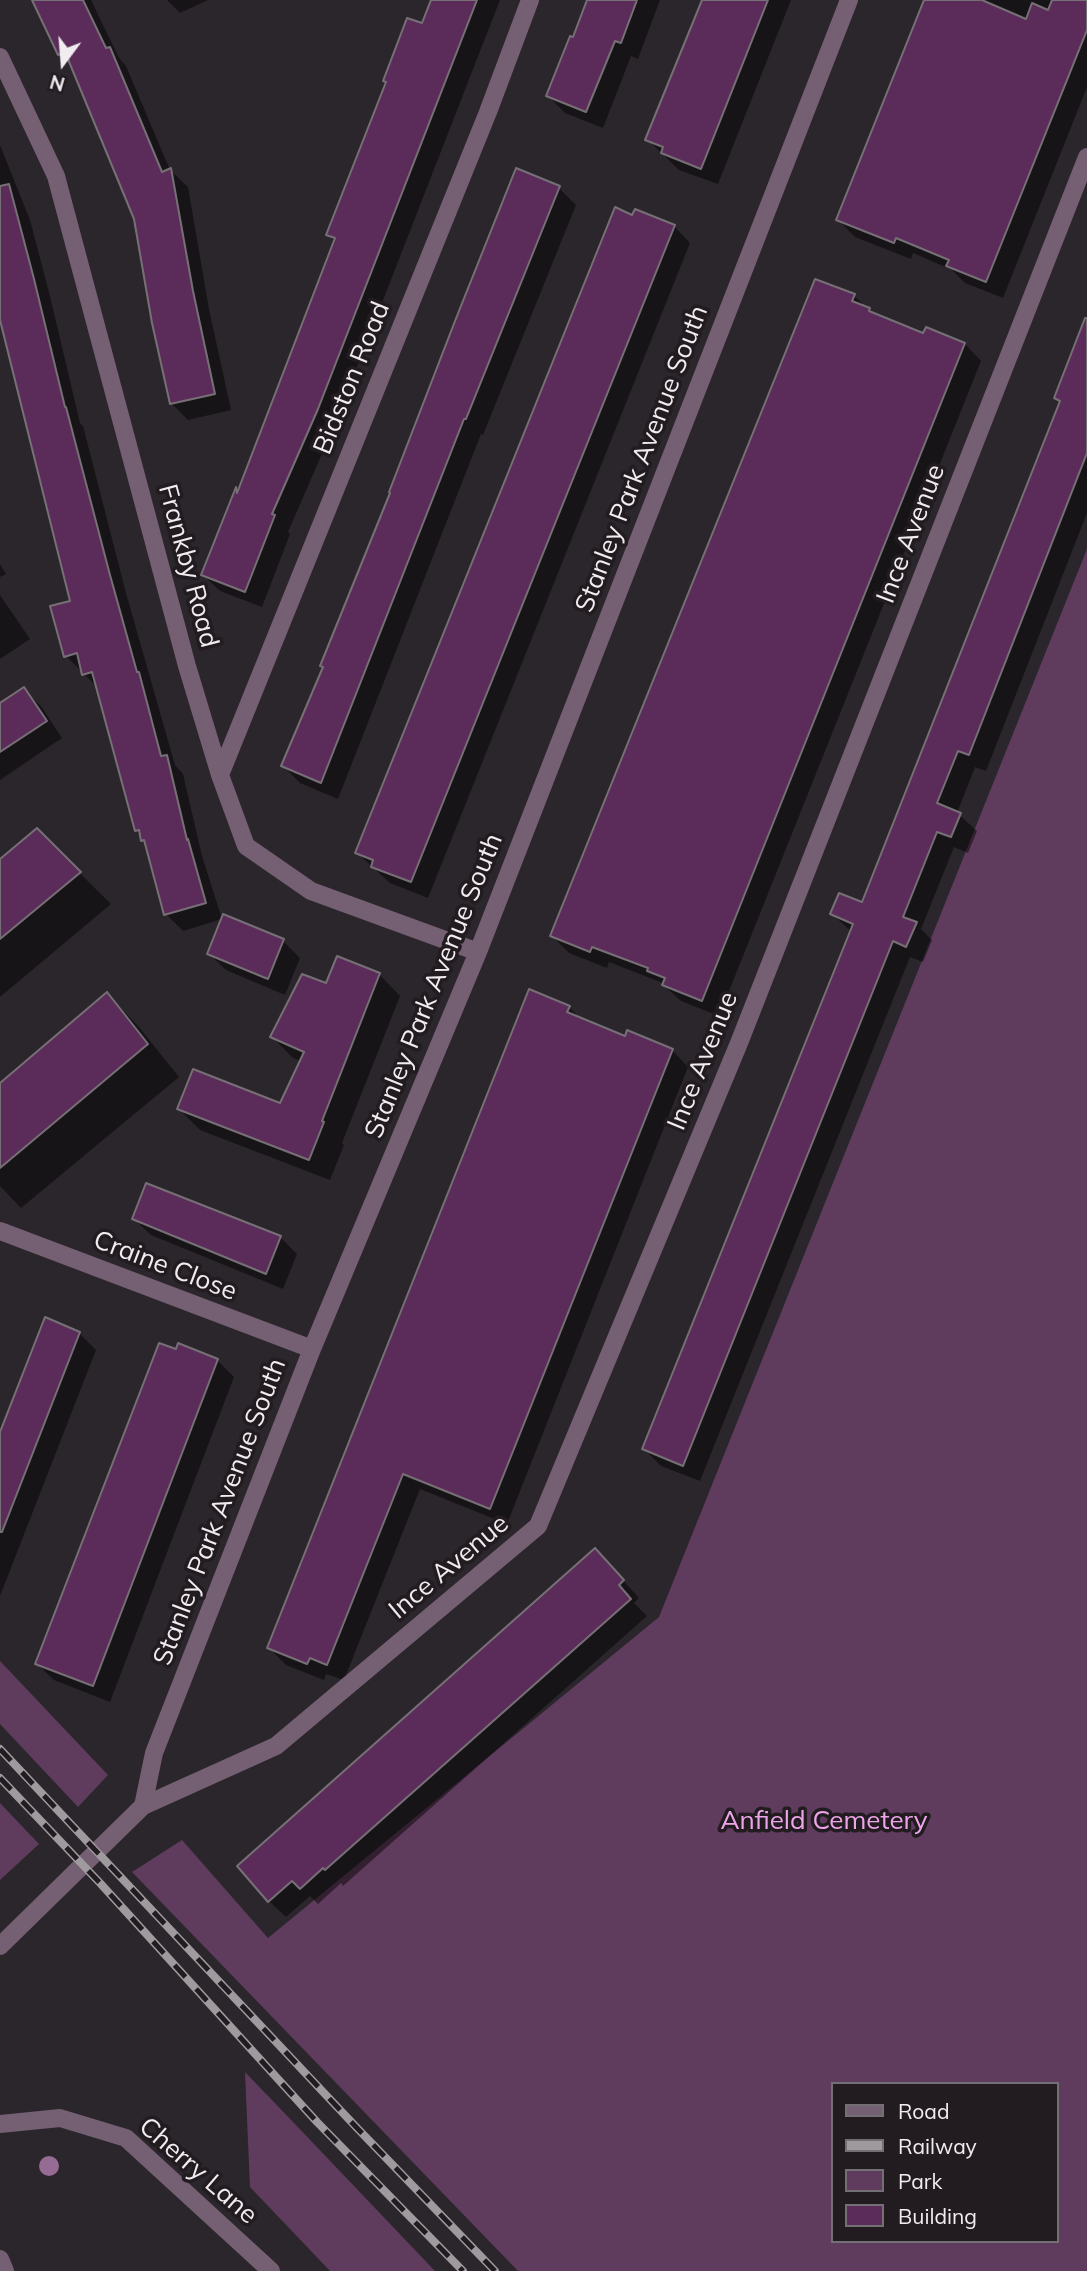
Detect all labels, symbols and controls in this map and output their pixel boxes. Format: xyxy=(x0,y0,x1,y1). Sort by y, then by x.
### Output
north arrow xyxy=(28,28,98,98)
text: N xyxy=(47,70,67,97)
street label: Bidston Road xyxy=(307,297,397,459)
street label: Stanley Park Avenue South xyxy=(569,301,715,617)
street label: Ince Avenue xyxy=(870,460,952,608)
street label: Frankby Road xyxy=(151,481,225,651)
street label: Stanley Park Avenue South xyxy=(358,829,510,1143)
street label: Ince Avenue xyxy=(661,987,745,1135)
street label: Craine Close xyxy=(89,1224,241,1308)
street label: Stanley Park Avenue South xyxy=(147,1354,293,1670)
street label: Ince Avenue xyxy=(383,1508,515,1626)
park label: Anfield Cemetery xyxy=(720,1805,928,1837)
legend xyxy=(832,2082,1059,2243)
text: Road xyxy=(898,2098,949,2124)
street label: Cherry Lane xyxy=(132,2111,264,2231)
text: Railway xyxy=(898,2133,977,2159)
text: Park xyxy=(898,2168,942,2194)
text: Building xyxy=(898,2203,977,2229)

